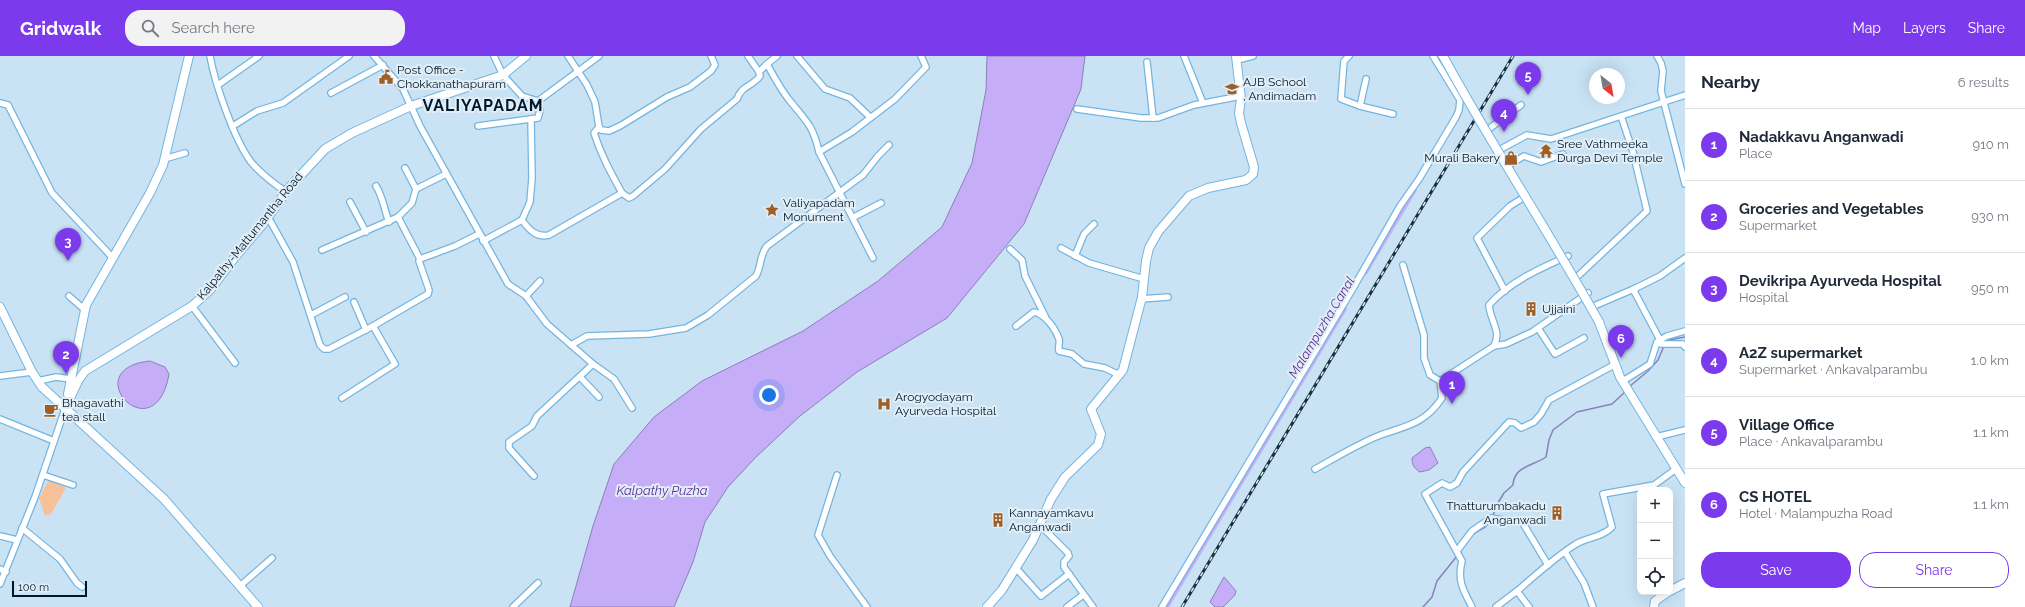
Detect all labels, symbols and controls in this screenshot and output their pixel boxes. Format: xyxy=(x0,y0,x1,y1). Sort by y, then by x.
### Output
search box xyxy=(125,10,405,46)
text: Gridwalk xyxy=(20,17,101,39)
icon: search xyxy=(139,17,161,39)
text: Search here xyxy=(171,19,255,37)
text: Map xyxy=(1853,20,1881,36)
text: Layers xyxy=(1903,20,1946,36)
text: Share xyxy=(1968,20,2005,36)
pin: 5 xyxy=(1515,62,1541,95)
place label: Post Office - Chokkanathapuram xyxy=(397,63,506,91)
north arrow xyxy=(1589,68,1625,104)
public building icon: Post Office - Chokkanathapuram xyxy=(378,69,394,85)
text: Nearby xyxy=(1701,72,1760,92)
place label: AJB School , Andimadam xyxy=(1243,75,1316,103)
text: 6 results xyxy=(1958,75,2009,90)
school or university icon: AJB School , Andimadam xyxy=(1224,81,1240,97)
district label: VALIYAPADAM xyxy=(422,96,544,115)
pin: 4 xyxy=(1491,99,1517,132)
text: Nadakkavu Anganwadi xyxy=(1739,128,1904,146)
place label: Sree Vathmeeka Durga Devi Temple xyxy=(1557,137,1663,165)
text: 1 xyxy=(1711,137,1717,152)
text: 910 m xyxy=(1973,137,2009,152)
temple icon: Sree Vathmeeka Durga Devi Temple xyxy=(1538,143,1554,159)
text: Place xyxy=(1739,146,1772,161)
shop icon: Murali Bakery xyxy=(1503,150,1519,166)
place label: Murali Bakery xyxy=(1424,151,1500,165)
street label: Kalpathy-Mattumantha Road xyxy=(194,170,306,302)
place label: Valiyapadam Monument xyxy=(783,196,855,224)
text: Groceries and Vegetables xyxy=(1739,200,1924,218)
place icon: Valiyapadam Monument xyxy=(764,202,780,218)
text: 2 xyxy=(1710,209,1718,224)
text: 930 m xyxy=(1971,209,2009,224)
text: Supermarket xyxy=(1739,218,1817,233)
pin: 3 xyxy=(55,228,81,261)
text: Devikripa Ayurveda Hospital xyxy=(1739,272,1942,290)
water label: Malampuzha Canal xyxy=(1285,273,1358,381)
text: 3 xyxy=(1710,281,1718,296)
text: 950 m xyxy=(1971,281,2009,296)
text: Hospital xyxy=(1739,290,1788,305)
building icon: Ujjaini xyxy=(1523,301,1539,317)
place label: Ujjaini xyxy=(1542,302,1575,316)
pin: 6 xyxy=(1608,325,1634,358)
pin: 2 xyxy=(53,341,79,374)
text: A2Z supermarket xyxy=(1739,344,1863,362)
text: 4 xyxy=(1710,353,1718,368)
text: 1.0 km xyxy=(1971,353,2009,368)
text: Supermarket · Ankavalparambu xyxy=(1739,362,1927,377)
pin: 1 xyxy=(1439,371,1465,404)
your location xyxy=(759,385,779,405)
place label: Arogyodayam Ayurveda Hospital xyxy=(895,390,997,418)
place label: Bhagavathi tea stall xyxy=(62,396,124,424)
hospital icon: Arogyodayam Ayurveda Hospital xyxy=(876,396,892,412)
cafe icon: Bhagavathi tea stall xyxy=(43,402,59,418)
text: Village Office xyxy=(1739,416,1834,434)
text: 5 xyxy=(1710,425,1718,440)
text: 1.1 km xyxy=(1973,425,2009,440)
text: Place · Ankavalparambu xyxy=(1739,434,1883,449)
water label: Kalpathy Puzha xyxy=(616,483,708,498)
map controls xyxy=(1637,487,1673,595)
button: + xyxy=(1637,487,1673,523)
text: CS HOTEL xyxy=(1739,488,1811,506)
text: 6 xyxy=(1710,497,1718,512)
text: 1.1 km xyxy=(1973,497,2009,512)
place label: Thatturumbakadu Anganwadi xyxy=(1446,499,1546,527)
building icon: Thatturumbakadu Anganwadi xyxy=(1549,505,1565,521)
place label: Kannayamkavu Anganwadi xyxy=(1009,506,1094,534)
text: Hotel · Malampuzha Road xyxy=(1739,506,1893,521)
building icon: Kannayamkavu Anganwadi xyxy=(990,512,1006,528)
button: − xyxy=(1637,523,1673,559)
button: Save xyxy=(1701,552,1851,588)
button: Share xyxy=(1859,552,2009,588)
button: locate xyxy=(1637,559,1673,595)
scale bar xyxy=(12,579,87,598)
text: 100 m xyxy=(18,581,49,594)

